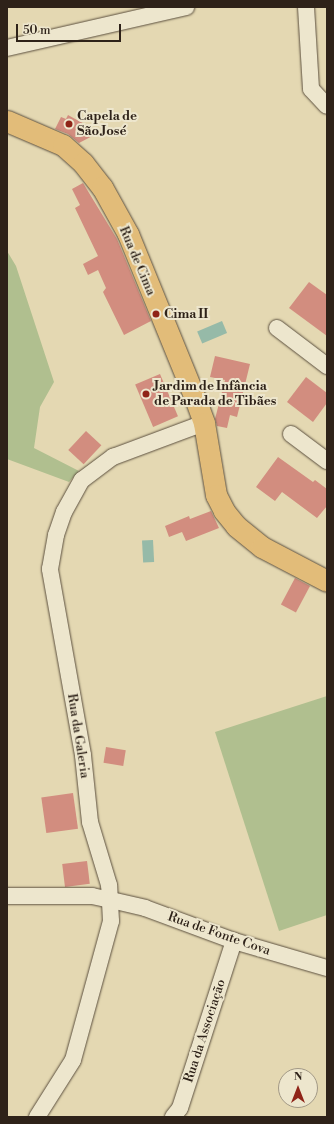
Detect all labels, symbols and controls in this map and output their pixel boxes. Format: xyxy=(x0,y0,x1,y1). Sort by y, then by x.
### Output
scale bar xyxy=(18,16,123,42)
text: 50 m xyxy=(23,23,51,38)
place label: Capela de São José xyxy=(77,109,137,140)
marker: Capela de São José xyxy=(64,119,74,129)
street label: Rua de Cima xyxy=(115,224,159,298)
place label: Cima II xyxy=(164,306,208,322)
marker: Cima II xyxy=(151,309,161,319)
place label: Jardim de Infância de Parada de Tibães xyxy=(154,379,276,410)
marker: Jardim de Infância de Parada de Tibães xyxy=(141,389,151,399)
street label: Rua da Galeria xyxy=(64,693,92,779)
street label: Rua de Fonte Cova xyxy=(166,909,272,959)
street label: Rua da Associação xyxy=(181,977,229,1085)
north arrow xyxy=(278,1068,318,1108)
text: N xyxy=(294,1070,302,1084)

